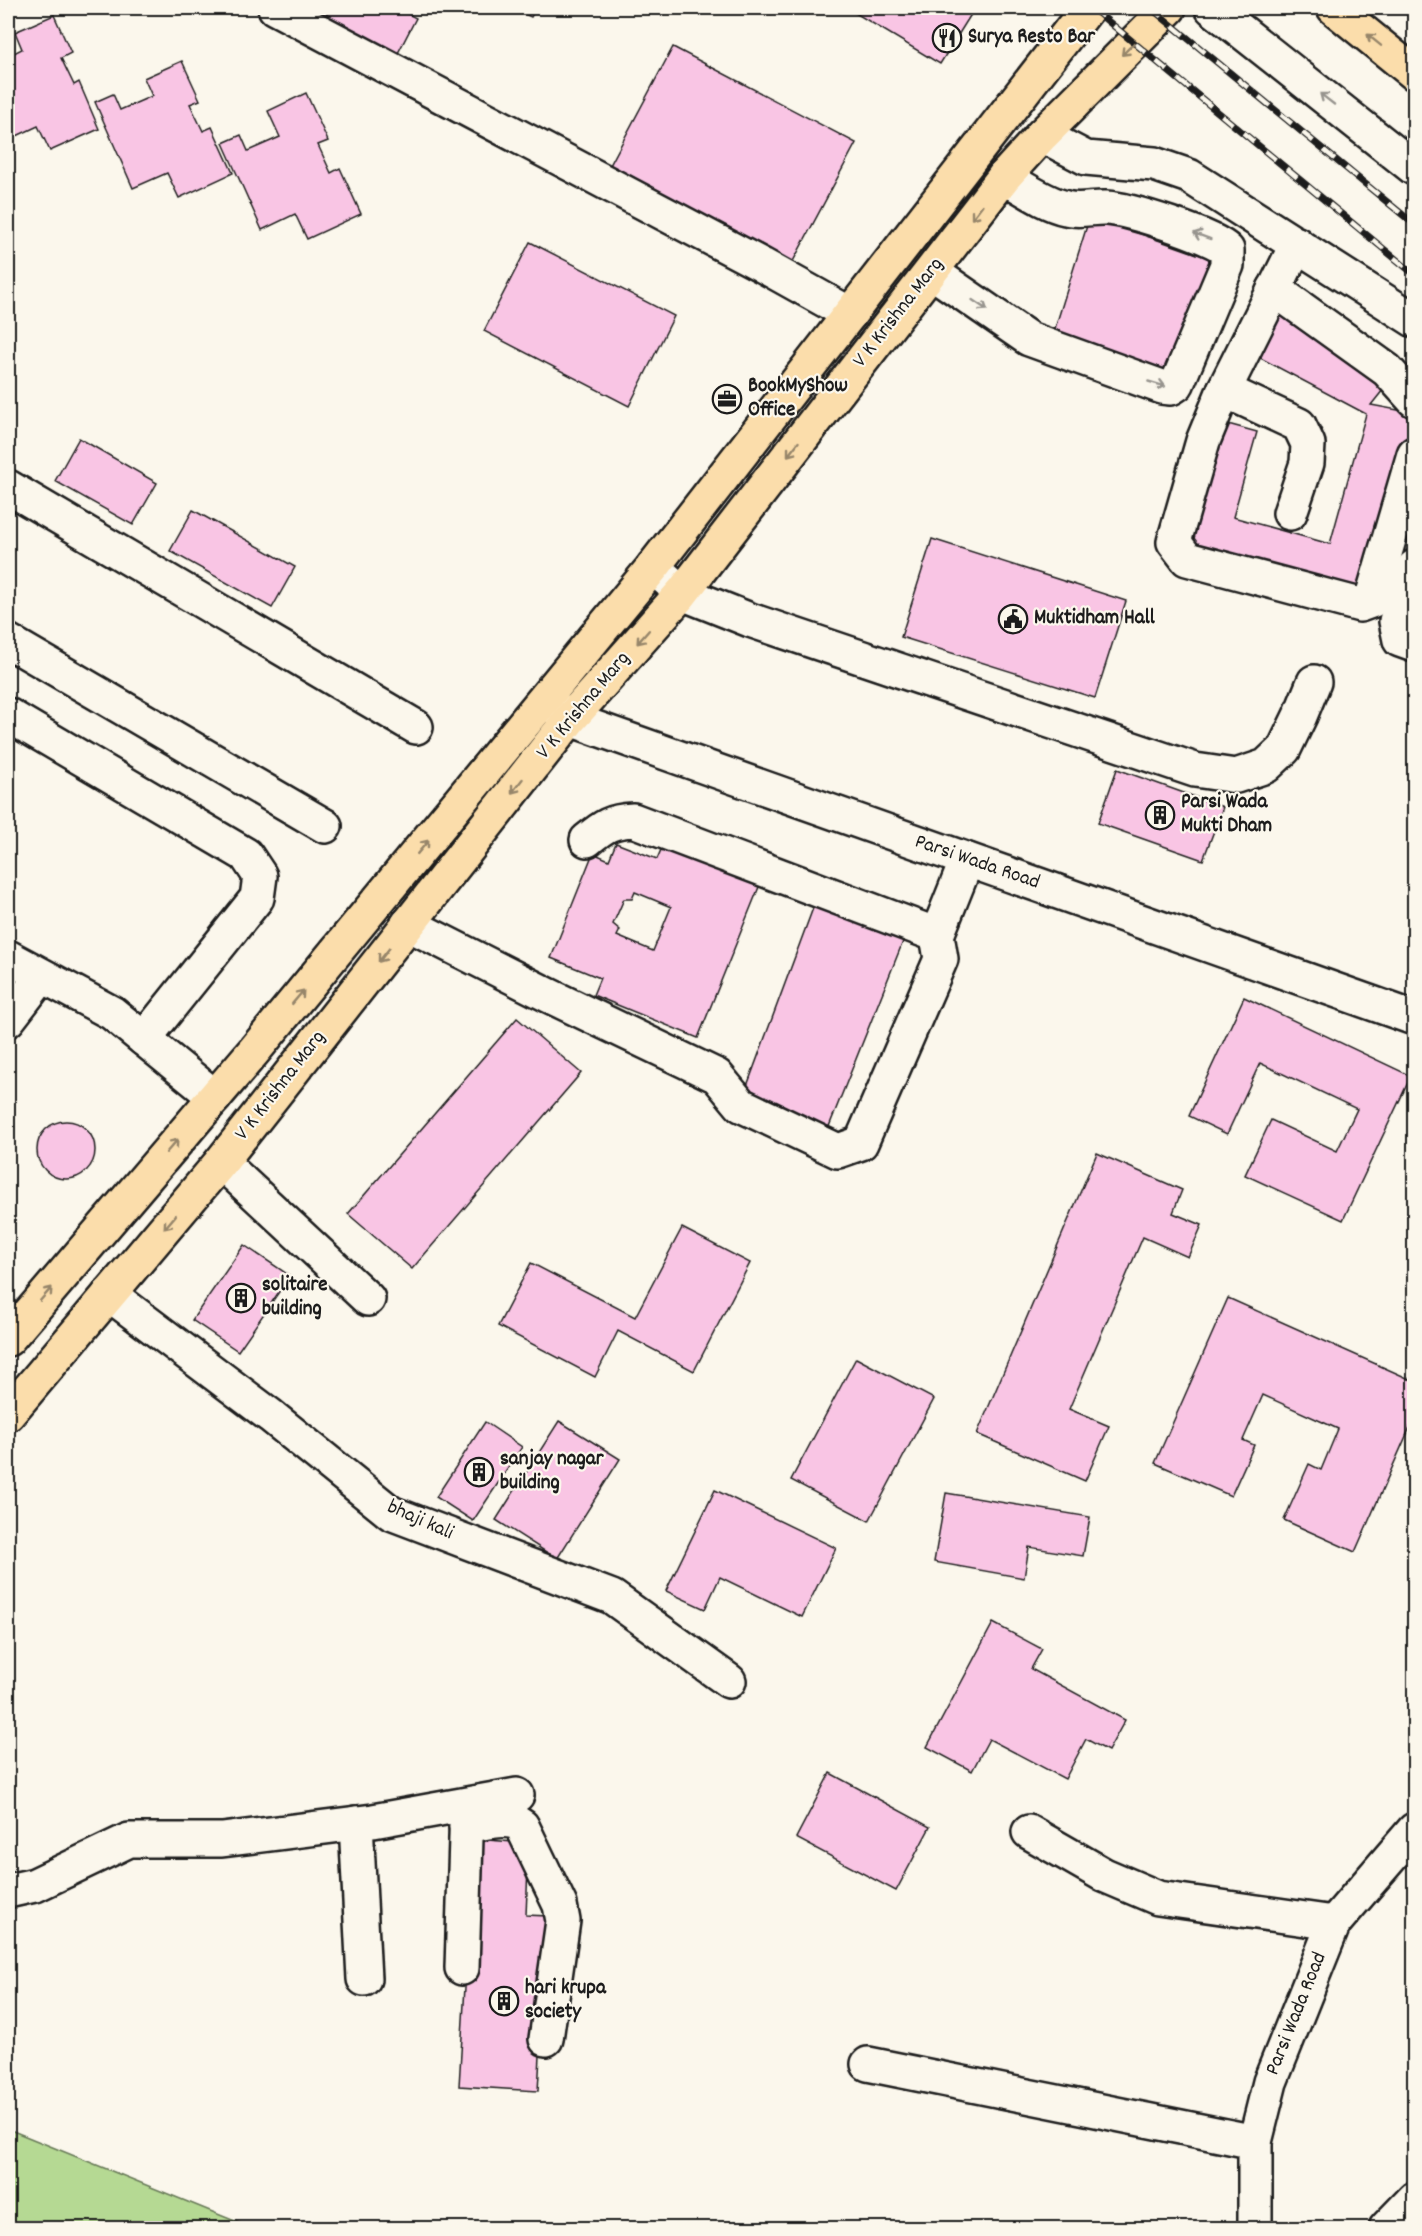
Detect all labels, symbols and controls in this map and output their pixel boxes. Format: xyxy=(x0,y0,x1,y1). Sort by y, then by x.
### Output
restaurant icon: Surya Resto Bar xyxy=(931,22,963,54)
place label: Surya Resto Bar xyxy=(968,23,1096,53)
one-way arrow xyxy=(1366,34,1382,47)
one-way arrow xyxy=(1121,41,1135,56)
one-way arrow xyxy=(1319,92,1335,105)
one-way arrow xyxy=(971,204,984,220)
one-way arrow xyxy=(1193,230,1212,241)
street label: V K Krishna Marg xyxy=(846,251,952,375)
one-way arrow xyxy=(971,299,987,311)
place label: BookMyShow Office xyxy=(748,372,848,426)
one-way arrow xyxy=(1147,379,1166,390)
office icon: BookMyShow Office xyxy=(711,383,743,415)
one-way arrow xyxy=(787,441,800,457)
public building icon: Muktidham Hall xyxy=(997,603,1029,635)
place label: Muktidham Hall xyxy=(1034,604,1156,634)
one-way arrow xyxy=(636,629,650,644)
street label: V K Krishna Marg xyxy=(530,646,638,766)
one-way arrow xyxy=(511,777,524,793)
place label: Parsi Wada Mukti Dham xyxy=(1181,788,1272,842)
building icon: Parsi Wada Mukti Dham xyxy=(1144,799,1176,831)
street label: Parsi Wada Road xyxy=(910,828,1044,898)
one-way arrow xyxy=(416,840,430,855)
one-way arrow xyxy=(377,947,390,963)
one-way arrow xyxy=(292,990,305,1006)
street label: V K Krishna Marg xyxy=(228,1024,334,1148)
one-way arrow xyxy=(166,1138,179,1154)
one-way arrow xyxy=(163,1214,177,1229)
place label: solitaire building xyxy=(262,1271,328,1325)
building icon: solitaire building xyxy=(225,1282,257,1314)
one-way arrow xyxy=(39,1286,52,1302)
place label: sanjay nagar building xyxy=(500,1445,605,1499)
building icon: sanjay nagar building xyxy=(463,1456,495,1488)
street label: bhaji kali xyxy=(382,1493,458,1549)
street label: Parsi Wada Road xyxy=(1259,1948,1335,2080)
place label: hari krupa society xyxy=(525,1974,607,2028)
building icon: hari krupa society xyxy=(488,1985,520,2017)

